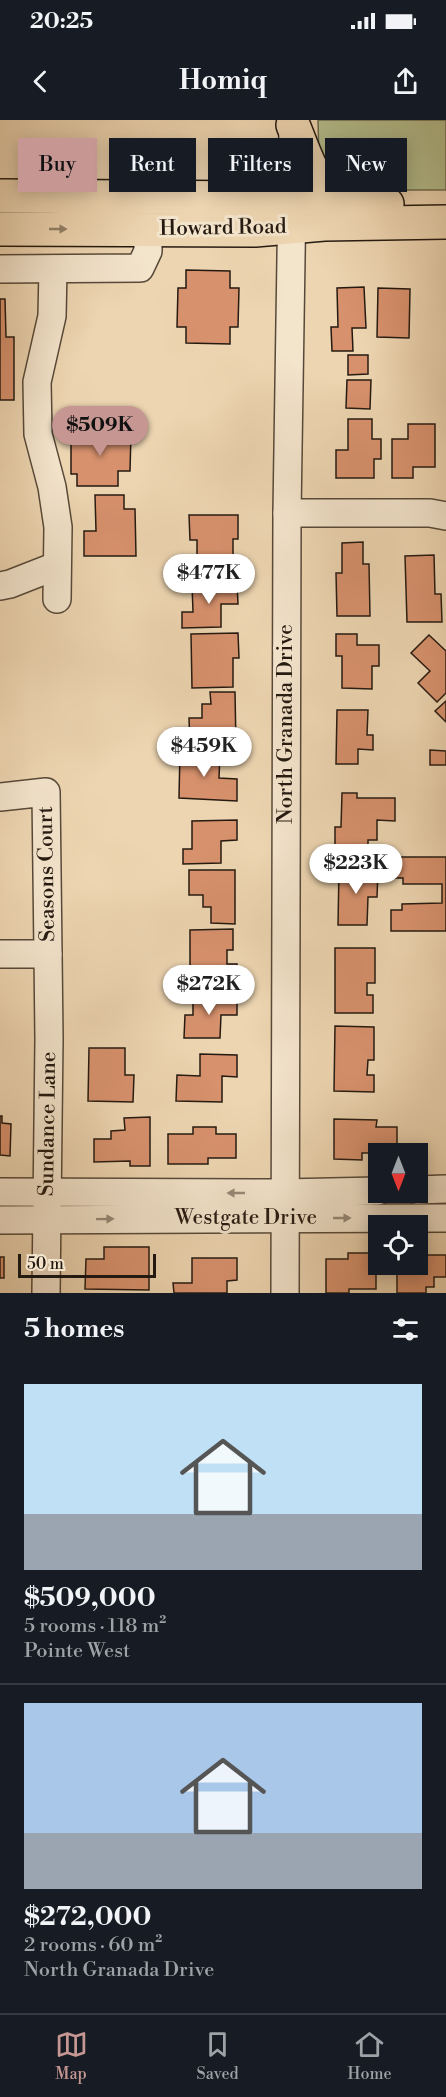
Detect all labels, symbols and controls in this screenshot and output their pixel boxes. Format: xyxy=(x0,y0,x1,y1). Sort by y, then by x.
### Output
text: 20:25 xyxy=(30,8,93,35)
text: Homiq xyxy=(179,64,267,98)
icon: back xyxy=(24,65,57,98)
icon: share xyxy=(389,65,422,98)
chip: Buy xyxy=(18,138,97,192)
chip: Rent xyxy=(109,138,196,192)
chip: Filters xyxy=(208,138,313,192)
chip: New xyxy=(325,138,407,192)
street label: Howard Road xyxy=(159,214,287,242)
one-way arrow xyxy=(49,224,68,234)
pin: $509K xyxy=(58,406,142,457)
text: $509K xyxy=(66,413,134,438)
pin: $477K xyxy=(167,554,251,605)
text: $477K xyxy=(177,561,241,586)
street label: North Granada Drive xyxy=(273,624,299,824)
pin: $459K xyxy=(162,727,246,778)
text: $459K xyxy=(171,734,237,759)
street label: Seasons Court xyxy=(33,805,61,942)
pin: $223K xyxy=(314,844,398,895)
text: $223K xyxy=(323,851,389,876)
pin: $272K xyxy=(167,965,251,1016)
text: $272K xyxy=(177,972,241,997)
street label: Sundance Lane xyxy=(34,1051,62,1197)
north arrow xyxy=(368,1143,428,1203)
map controls xyxy=(368,1143,428,1275)
one-way arrow xyxy=(226,1188,245,1198)
street label: Westgate Drive xyxy=(174,1205,317,1231)
one-way arrow xyxy=(332,1213,351,1223)
one-way arrow xyxy=(95,1215,114,1224)
button: locate xyxy=(368,1215,428,1275)
scale bar xyxy=(18,1251,156,1278)
text: 50 m xyxy=(27,1254,64,1274)
text: 5 homes xyxy=(24,1313,124,1345)
icon: filters xyxy=(389,1313,422,1346)
icon: home xyxy=(169,1423,277,1531)
text: $509,000 xyxy=(24,1582,156,1614)
text: 5 rooms · 118 m² xyxy=(24,1614,166,1639)
text: Pointe West xyxy=(24,1639,130,1664)
icon: home xyxy=(169,1742,277,1850)
text: $272,000 xyxy=(24,1901,151,1933)
text: 2 rooms · 60 m² xyxy=(24,1933,162,1958)
text: North Granada Drive xyxy=(24,1958,214,1983)
tab: Map xyxy=(55,2028,88,2084)
tab: Saved xyxy=(197,2028,239,2084)
tab: Home xyxy=(348,2028,391,2084)

